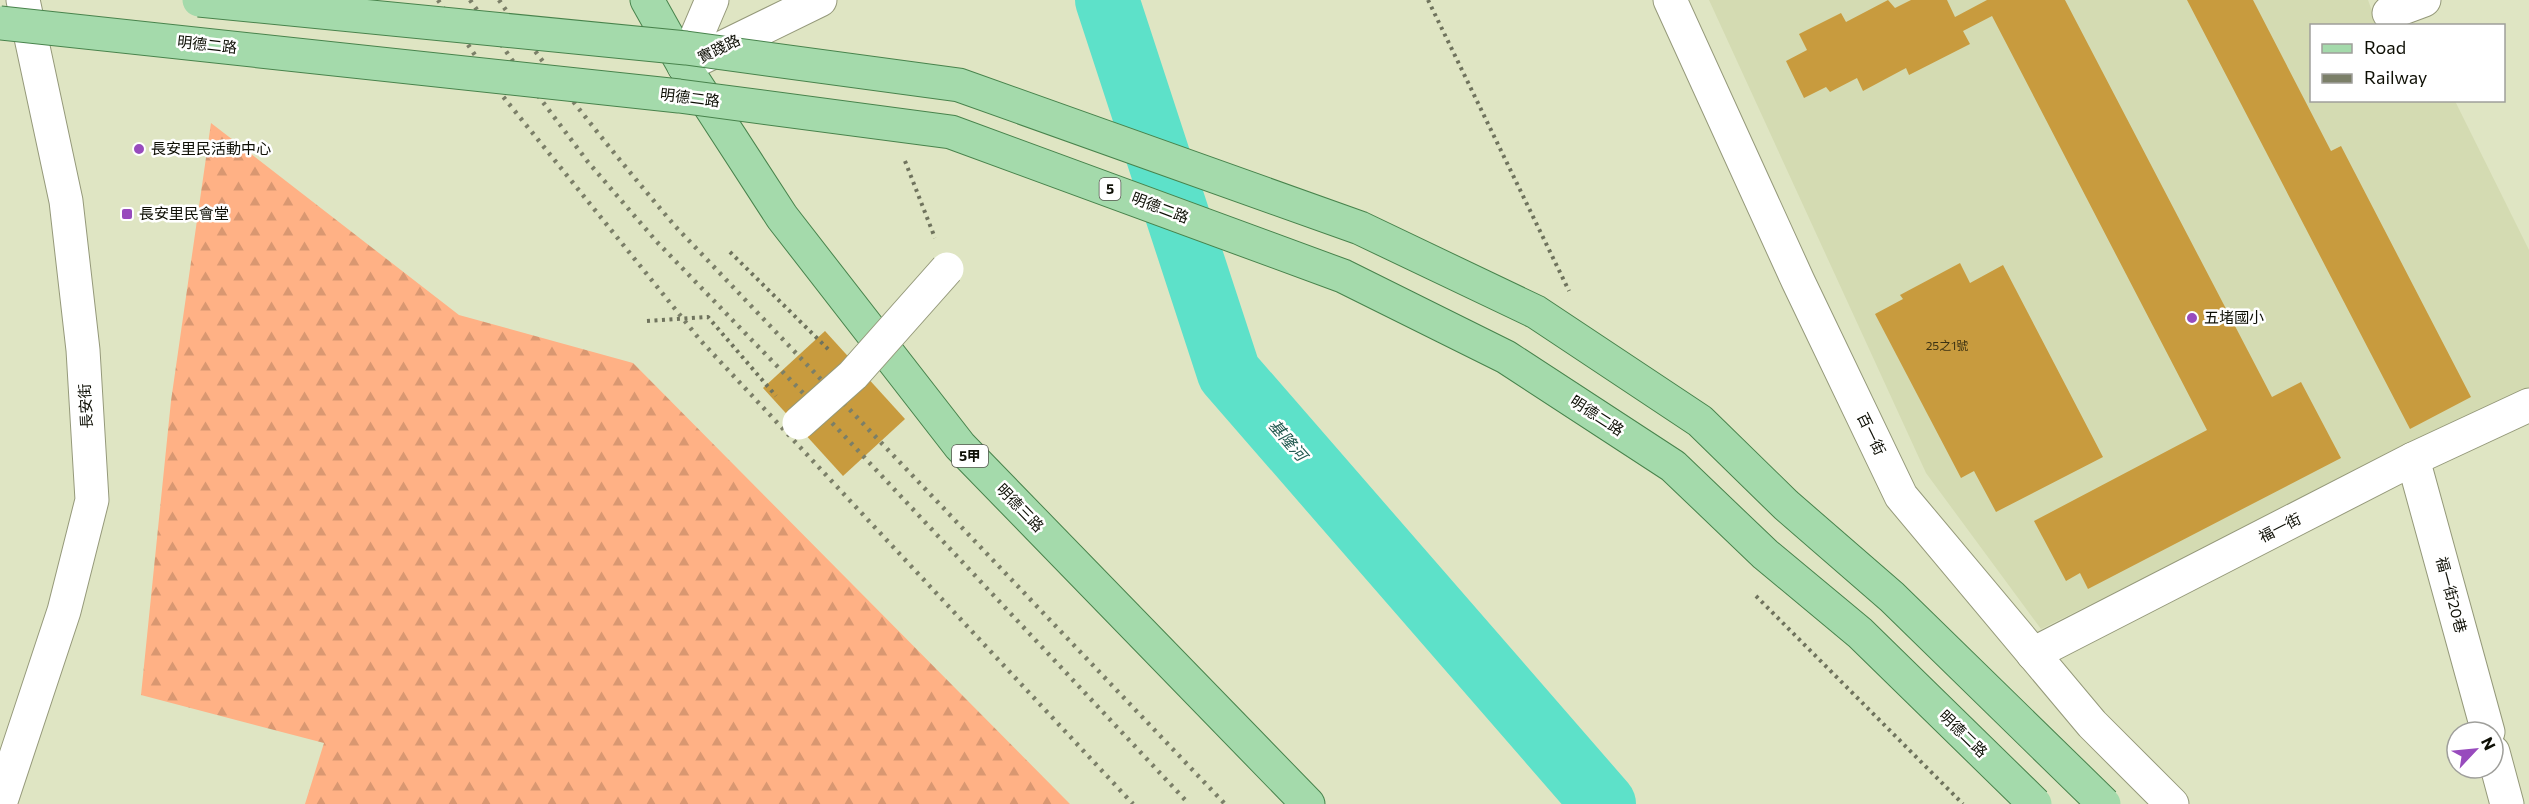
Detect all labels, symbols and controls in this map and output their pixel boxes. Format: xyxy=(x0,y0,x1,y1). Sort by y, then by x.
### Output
legend xyxy=(2310,24,2505,102)
street label: 實踐路 xyxy=(694,30,743,66)
street label: 明德二路 xyxy=(176,32,238,56)
text: Road xyxy=(2364,36,2406,58)
text: Railway xyxy=(2364,66,2427,88)
street label: 明德二路 xyxy=(659,84,721,110)
place label: 長安里民活動中心 xyxy=(151,139,271,157)
marker: 長安里民活動中心 xyxy=(132,142,146,156)
road number: 5 xyxy=(1100,178,1120,200)
street label: 明德二路 xyxy=(1129,188,1192,226)
place label: 長安里民會堂 xyxy=(139,204,229,222)
marker: 長安里民會堂 xyxy=(120,207,134,221)
place label: 五堵國小 xyxy=(2204,308,2264,326)
marker: 五堵國小 xyxy=(2185,311,2199,325)
house number: 25之1號 xyxy=(1926,338,1968,352)
street label: 長安街 xyxy=(75,383,95,429)
street label: 明德二路 xyxy=(1567,391,1628,439)
street label: 百一街 xyxy=(1854,409,1890,458)
water label: 基隆河 xyxy=(1265,415,1313,466)
road number: 5甲 xyxy=(952,445,988,467)
street label: 明德三路 xyxy=(993,479,1048,535)
street label: 福一街 xyxy=(2255,509,2304,545)
street label: 福一街20巷 xyxy=(2433,555,2471,635)
street label: 明德二路 xyxy=(1936,706,1992,761)
north arrow xyxy=(2445,720,2505,780)
text: N xyxy=(2478,734,2500,753)

